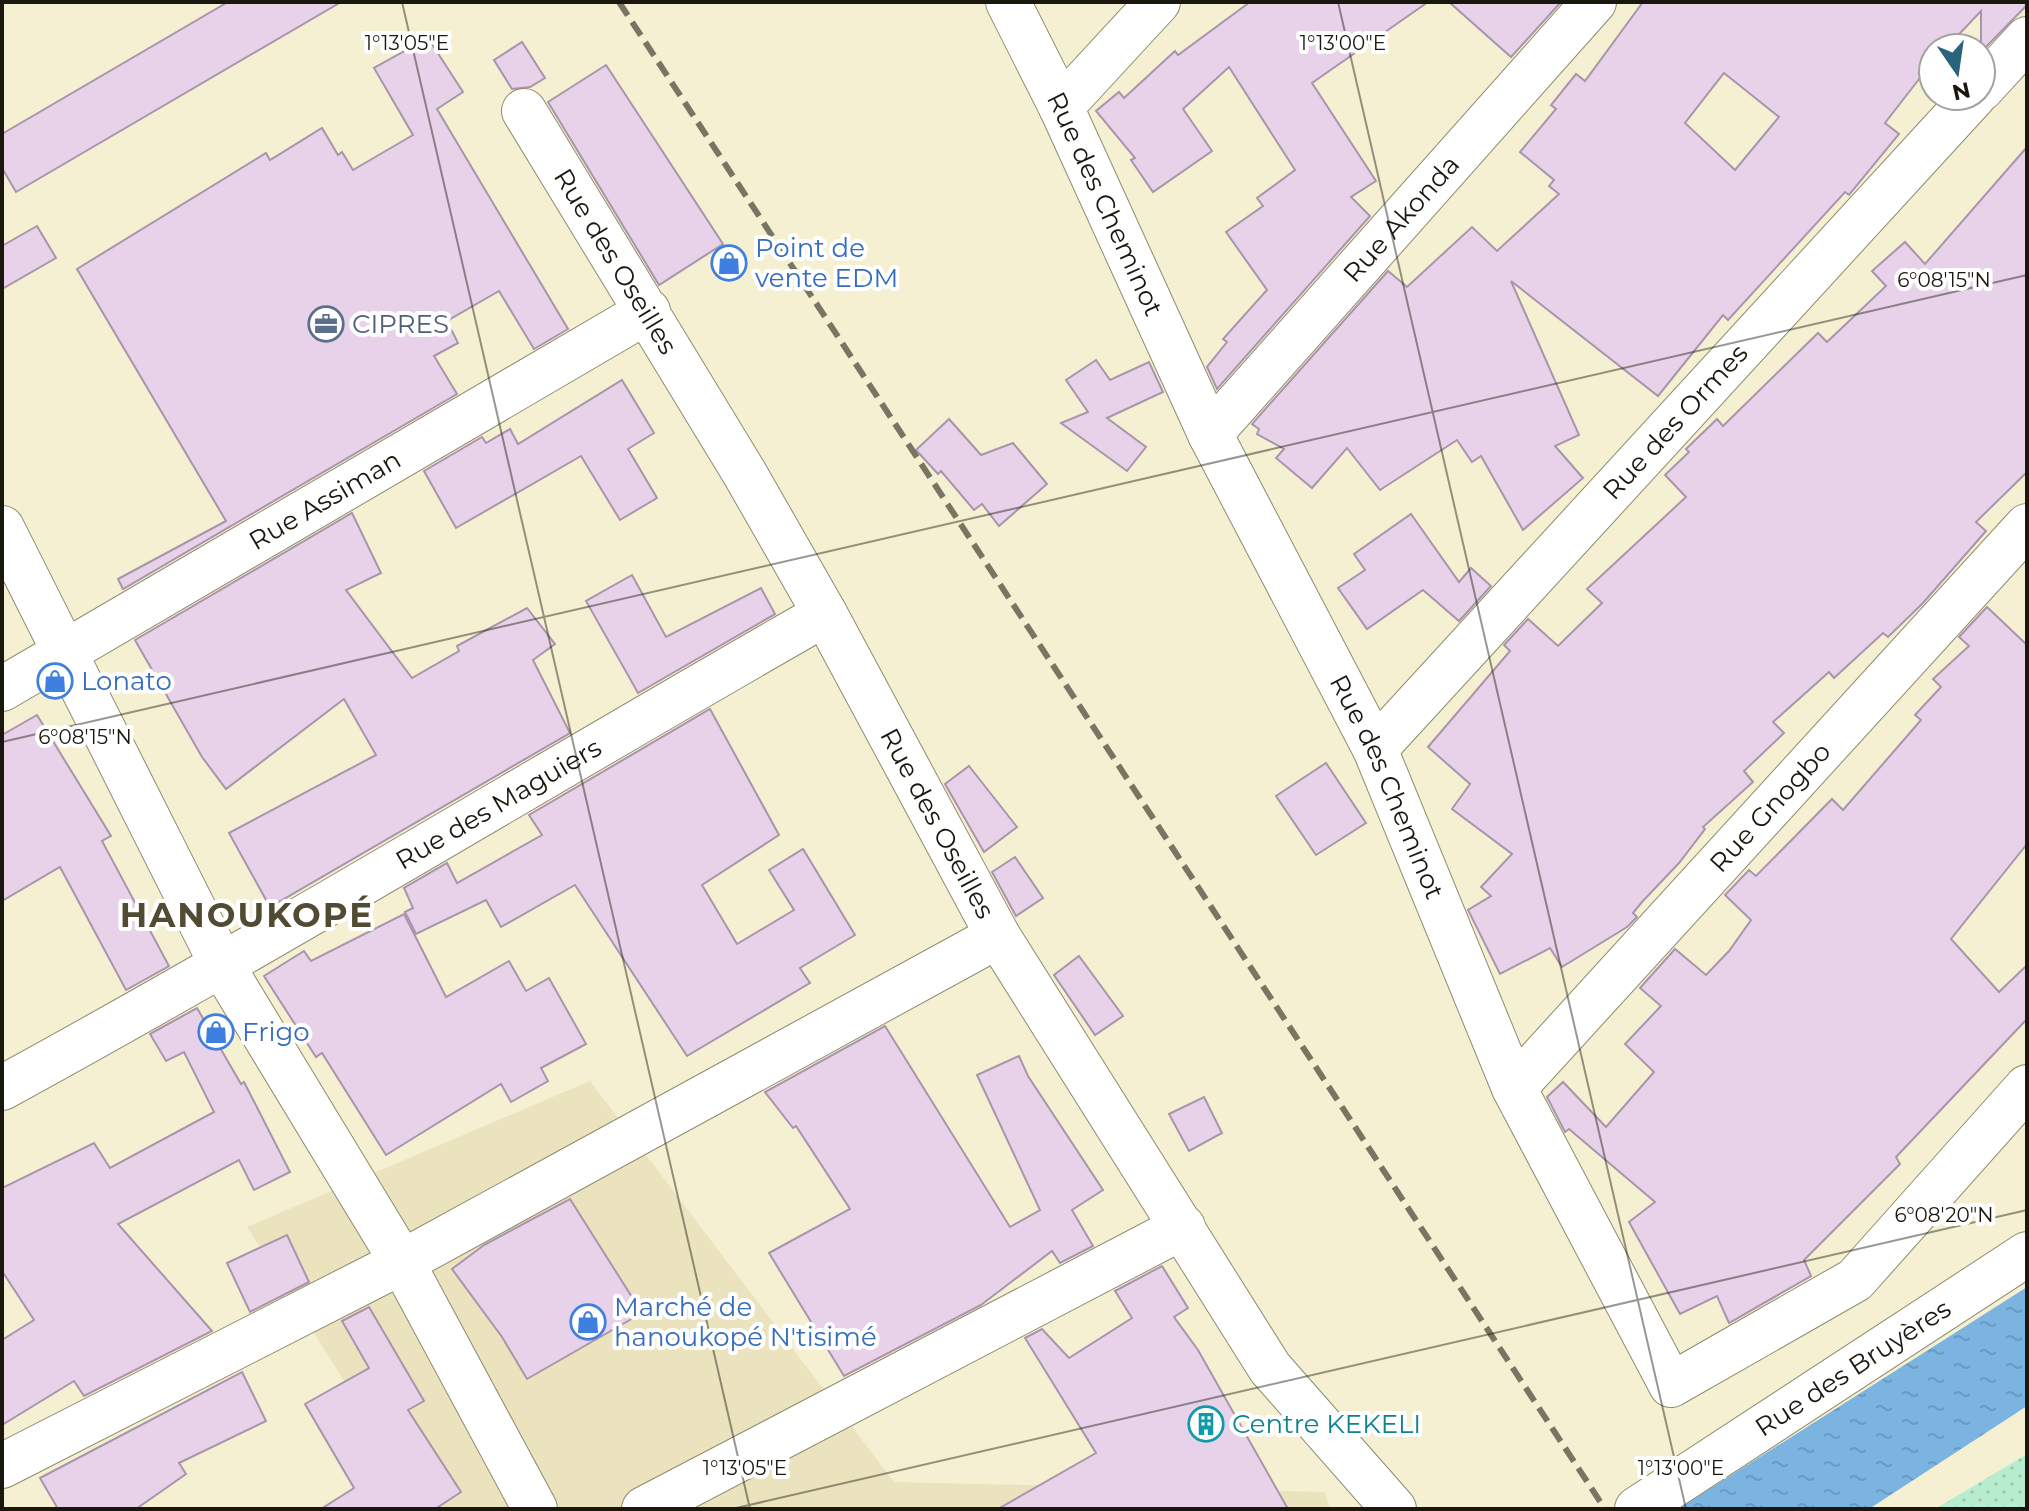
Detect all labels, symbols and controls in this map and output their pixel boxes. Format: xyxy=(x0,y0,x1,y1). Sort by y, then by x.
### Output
text: 1°13'05"E xyxy=(365,31,449,55)
text: 1°13'00"E xyxy=(1300,31,1386,55)
north arrow xyxy=(1917,32,1997,112)
text: N xyxy=(1950,76,1973,106)
street label: Rue des Cheminot xyxy=(1040,87,1170,321)
street label: Rue Akonda xyxy=(1336,149,1466,289)
street label: Rue des Oseilles xyxy=(547,163,684,360)
place label: Point de vente EDM xyxy=(755,232,898,294)
shop icon: Point de vente EDM xyxy=(710,244,748,282)
text: 6°08'15"N xyxy=(1897,268,1991,292)
office icon: CIPRES xyxy=(307,305,345,343)
place label: CIPRES xyxy=(352,308,449,340)
street label: Rue des Ormes xyxy=(1596,337,1754,506)
street label: Rue Assiman xyxy=(243,443,406,557)
shop icon: Lonato xyxy=(36,662,74,700)
place label: Lonato xyxy=(81,665,172,697)
street label: Rue des Cheminot xyxy=(1323,669,1451,904)
street label: Rue des Oseilles xyxy=(873,723,1002,924)
text: 6°08'15"N xyxy=(38,725,132,749)
street label: Rue des Maguiers xyxy=(390,731,607,876)
street label: Rue Gnogbo xyxy=(1703,736,1837,879)
district label: HANOUKOPÉ xyxy=(120,894,374,936)
shop icon: Frigo xyxy=(197,1013,235,1051)
place label: Frigo xyxy=(242,1016,310,1048)
text: 6°08'20"N xyxy=(1894,1203,1994,1227)
place label: Marché de hanoukopé N'tisimé xyxy=(614,1291,877,1353)
street label: Rue des Bruyères xyxy=(1749,1292,1957,1443)
shop icon: Marché de hanoukopé N'tisimé xyxy=(569,1303,607,1341)
building icon: Centre KEKELI xyxy=(1187,1405,1225,1443)
place label: Centre KEKELI xyxy=(1232,1408,1421,1440)
text: 1°13'05"E xyxy=(703,1456,787,1480)
text: 1°13'00"E xyxy=(1638,1456,1724,1480)

